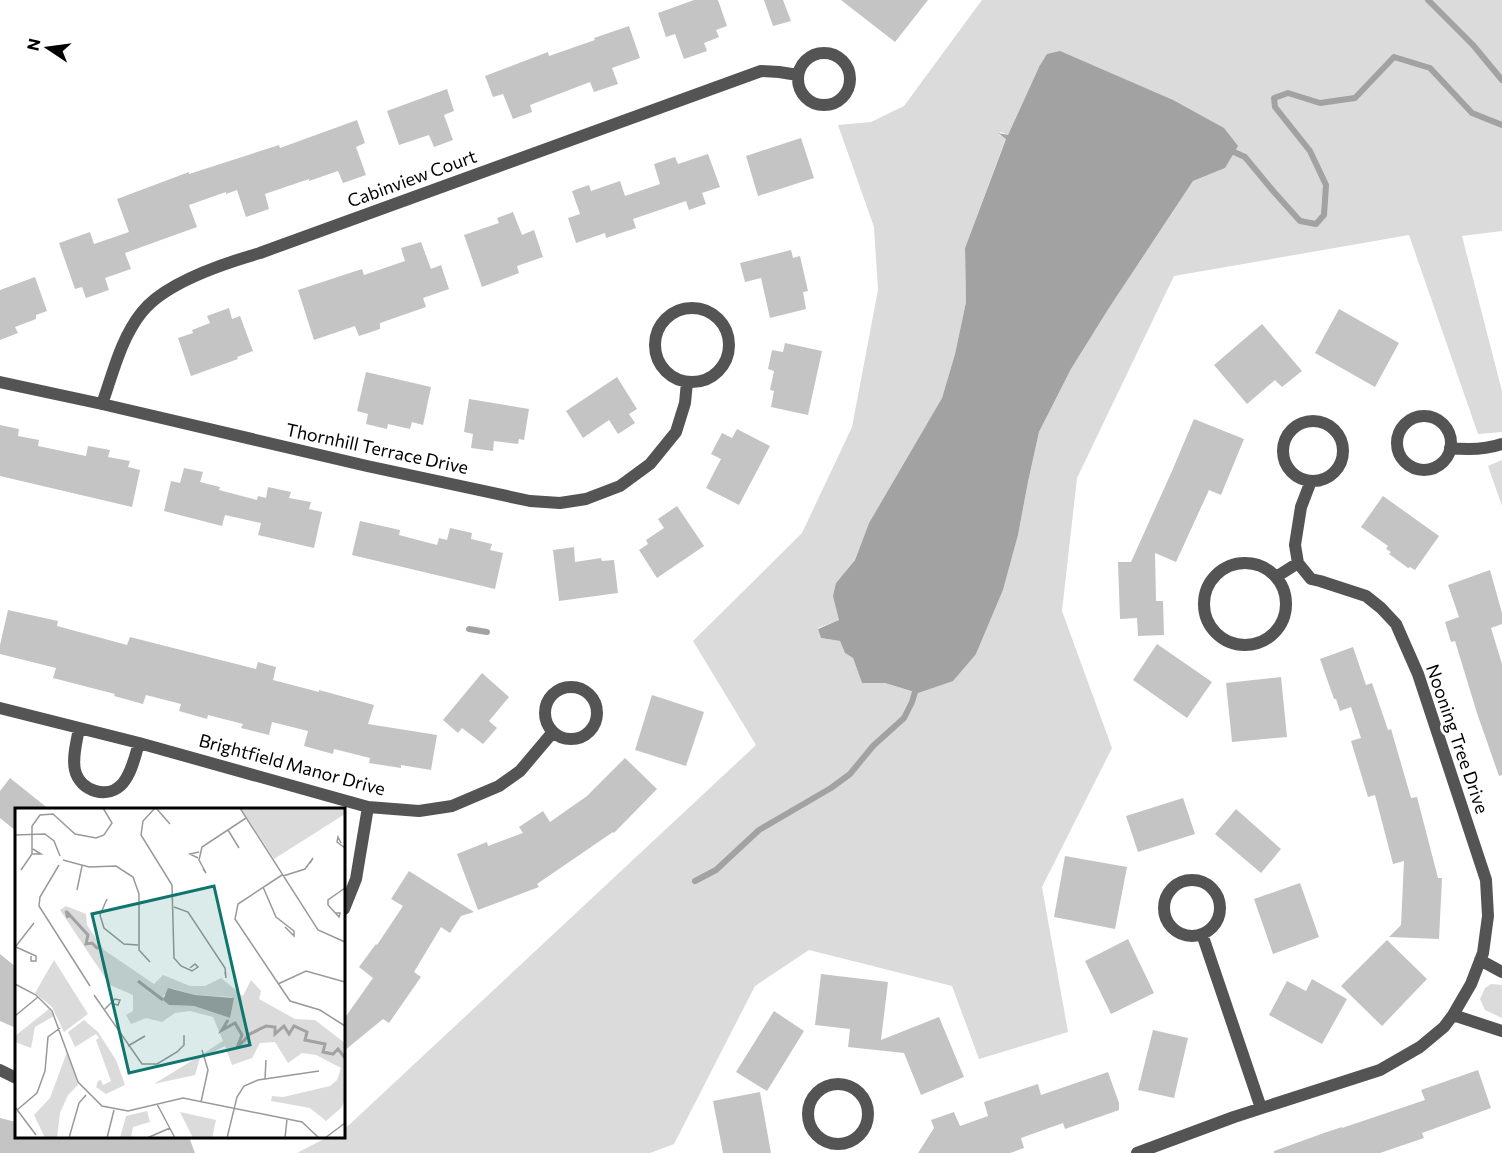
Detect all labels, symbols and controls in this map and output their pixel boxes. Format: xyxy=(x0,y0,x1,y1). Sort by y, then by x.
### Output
north arrow xyxy=(18,18,78,78)
text: N xyxy=(22,37,44,52)
street label: Cabinview Court xyxy=(344,144,479,212)
street label: Thornhill Terrace Drive xyxy=(284,418,471,478)
street label: Nooning Tree Drive xyxy=(1422,661,1494,816)
street label: Brightfield Manor Drive xyxy=(197,729,388,800)
inset map xyxy=(15,808,345,1138)

